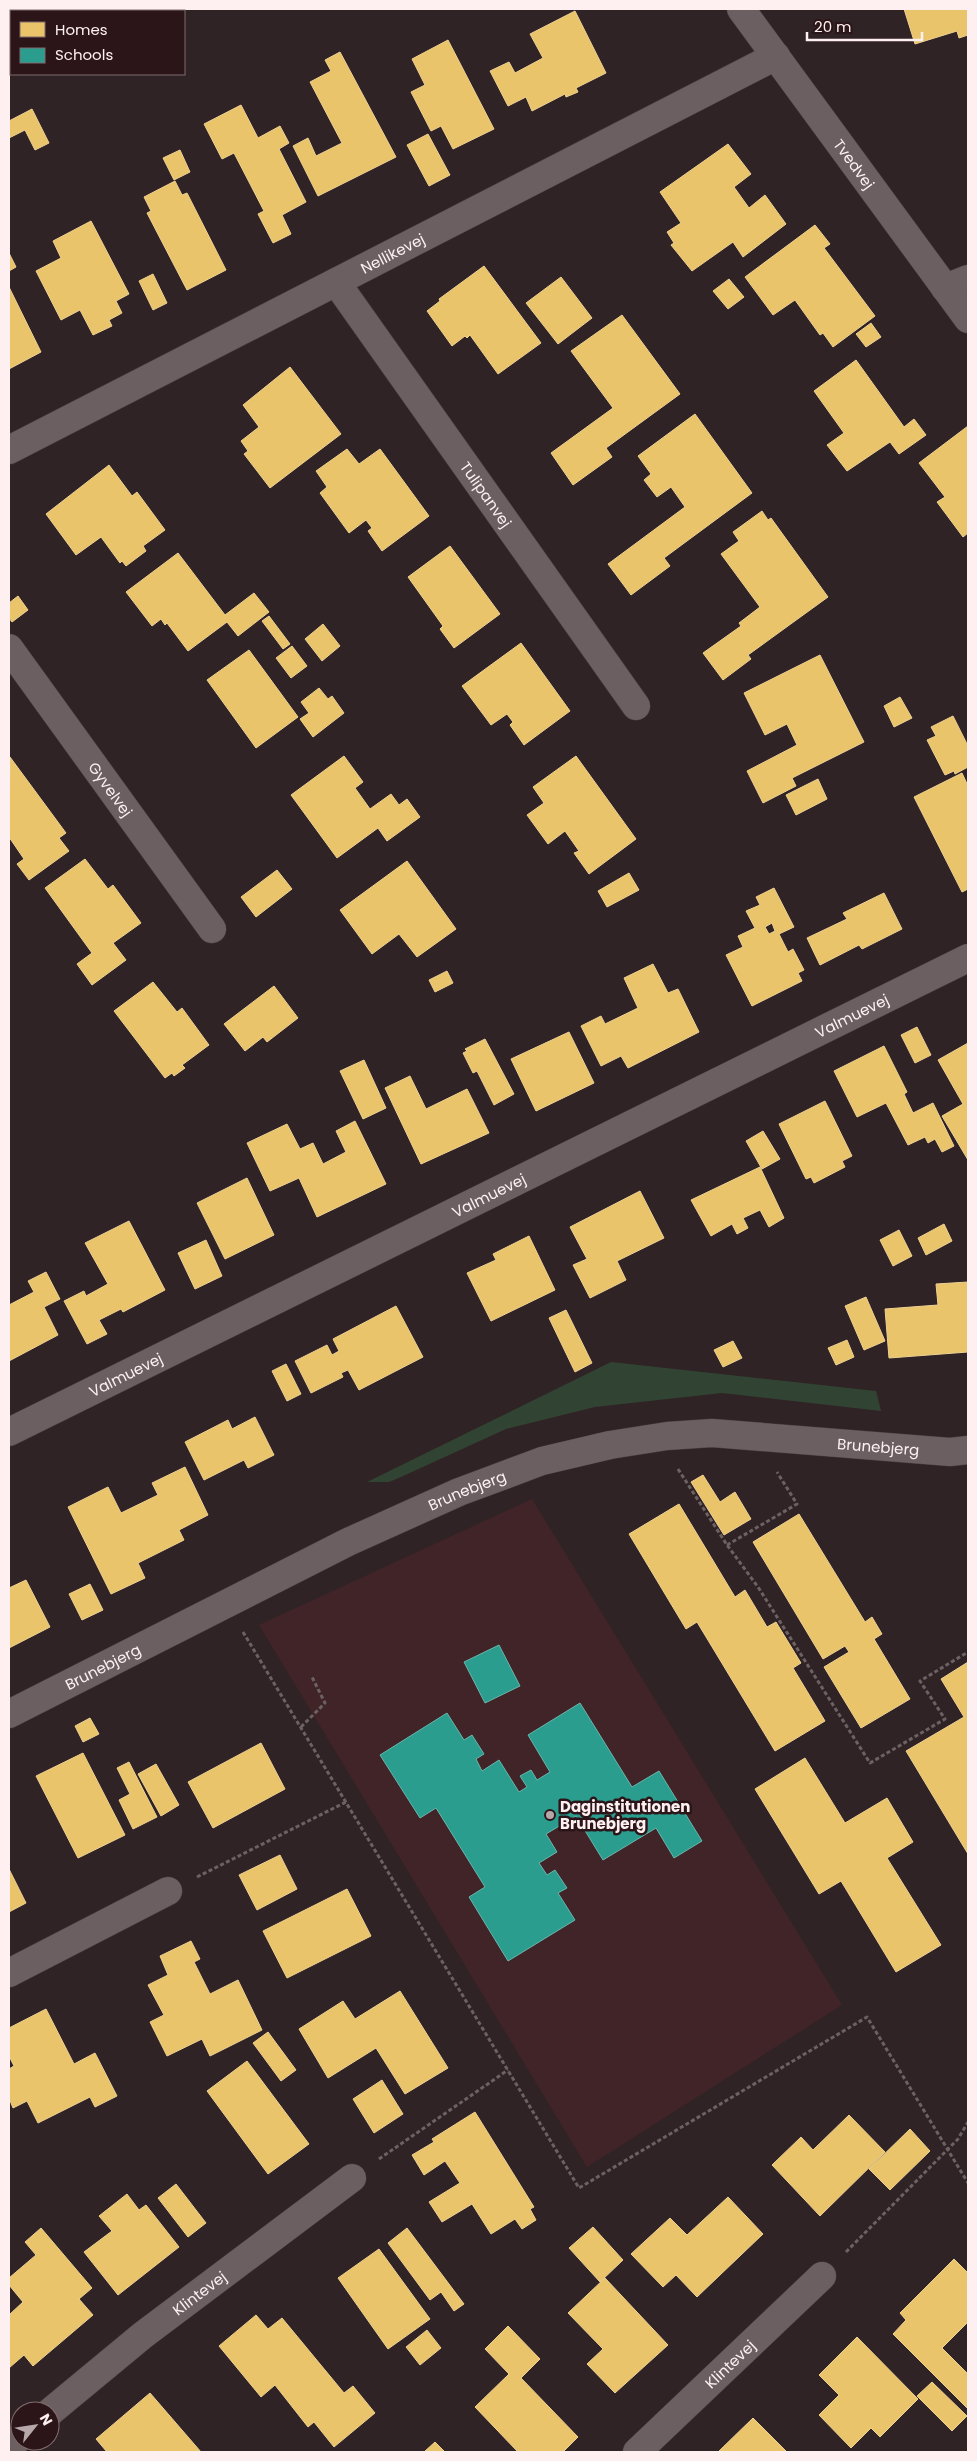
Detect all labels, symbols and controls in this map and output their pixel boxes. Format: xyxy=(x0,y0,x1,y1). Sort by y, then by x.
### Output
legend xyxy=(10,10,185,75)
scale bar xyxy=(807,10,922,42)
text: 20 m xyxy=(814,16,852,37)
text: Homes xyxy=(55,19,108,40)
text: Schools xyxy=(55,44,113,65)
street label: Tvedvej xyxy=(829,135,880,193)
street label: Nellikevej xyxy=(357,228,428,278)
street label: Tulipanvej xyxy=(456,457,517,532)
street label: Gyvelvej xyxy=(84,757,138,821)
street label: Valmuevej xyxy=(811,988,892,1043)
street label: Valmuevej xyxy=(448,1168,529,1222)
street label: Valmuevej xyxy=(85,1347,166,1401)
street label: Brunebjerg xyxy=(836,1433,920,1460)
street label: Brunebjerg xyxy=(425,1465,509,1515)
street label: Brunebjerg xyxy=(61,1639,144,1694)
place label: Daginstitutionen Brunebjerg xyxy=(560,1796,690,1834)
marker: Daginstitutionen Brunebjerg xyxy=(544,1809,556,1821)
street label: Klintevej xyxy=(168,2266,230,2320)
street label: Klintevej xyxy=(700,2335,760,2393)
north arrow xyxy=(10,2401,60,2451)
text: N xyxy=(35,2410,58,2429)

